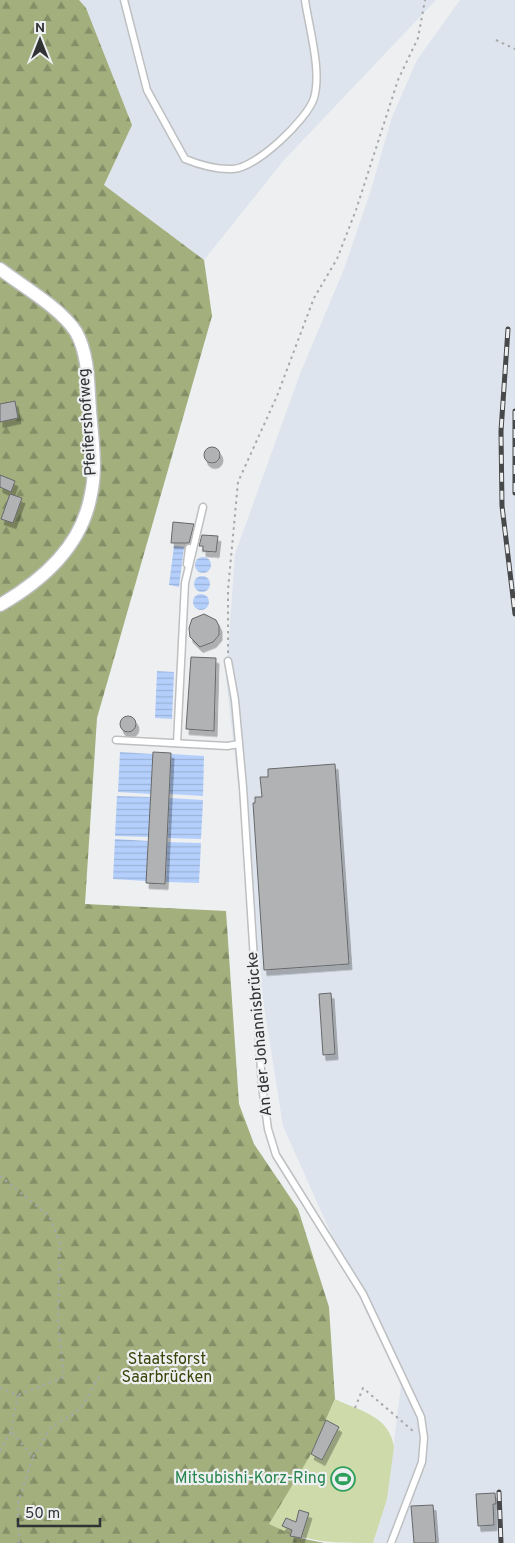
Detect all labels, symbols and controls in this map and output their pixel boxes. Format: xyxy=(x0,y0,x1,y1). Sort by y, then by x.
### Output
north arrow xyxy=(15,15,65,65)
text: N xyxy=(35,20,45,37)
street label: Pfeifershofweg xyxy=(74,368,102,476)
street label: An der Johannisbrücke xyxy=(243,951,277,1117)
park label: Staatsforst Saarbrücken xyxy=(122,1350,212,1388)
sports icon: Mitsubishi-Korz-Ring xyxy=(330,1466,356,1492)
place label: Mitsubishi-Korz-Ring xyxy=(175,1469,326,1489)
scale bar xyxy=(18,1496,100,1528)
text: 50 m xyxy=(25,1505,60,1524)

